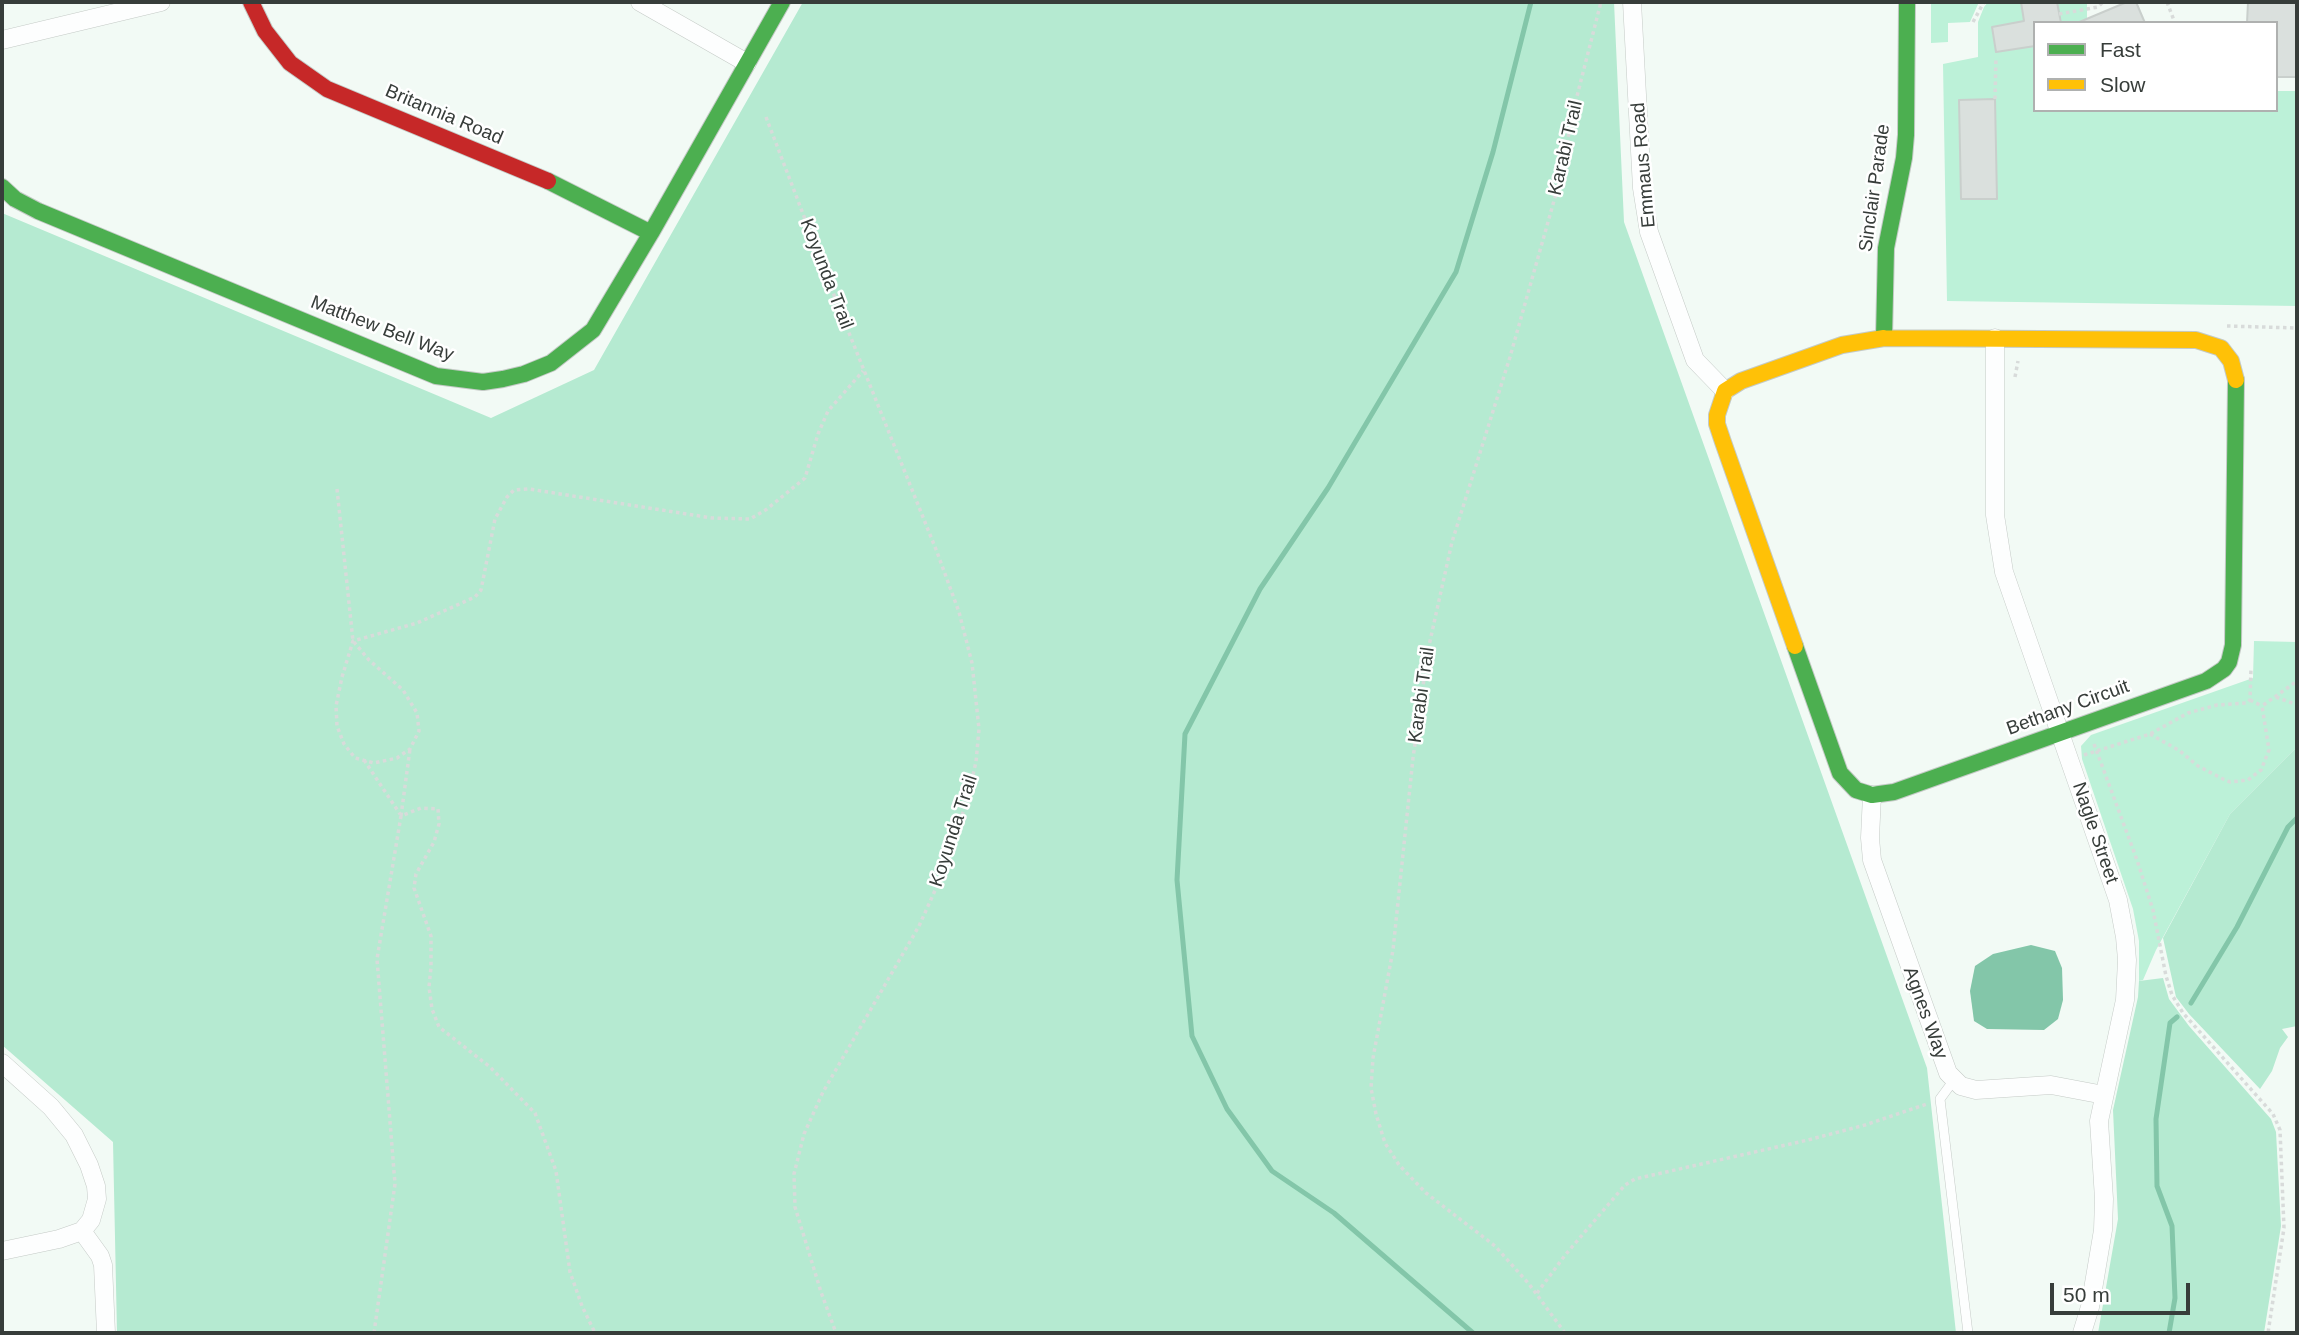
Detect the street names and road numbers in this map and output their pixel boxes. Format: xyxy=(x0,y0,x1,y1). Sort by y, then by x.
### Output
street label: Britannia Road xyxy=(382,80,506,150)
street label: Karabi Trail xyxy=(1544,98,1588,198)
street label: Emmaus Road xyxy=(1627,101,1661,229)
street label: Sinclair Parade xyxy=(1855,123,1895,253)
street label: Koyunda Trail xyxy=(794,216,858,332)
street label: Matthew Bell Way xyxy=(307,291,457,367)
street label: Karabi Trail xyxy=(1404,646,1440,744)
street label: Bethany Circuit xyxy=(2004,675,2132,741)
street label: Koyunda Trail xyxy=(925,772,983,890)
street label: Nagle Street xyxy=(2067,779,2123,887)
street label: Agnes Way xyxy=(1898,964,1952,1062)

